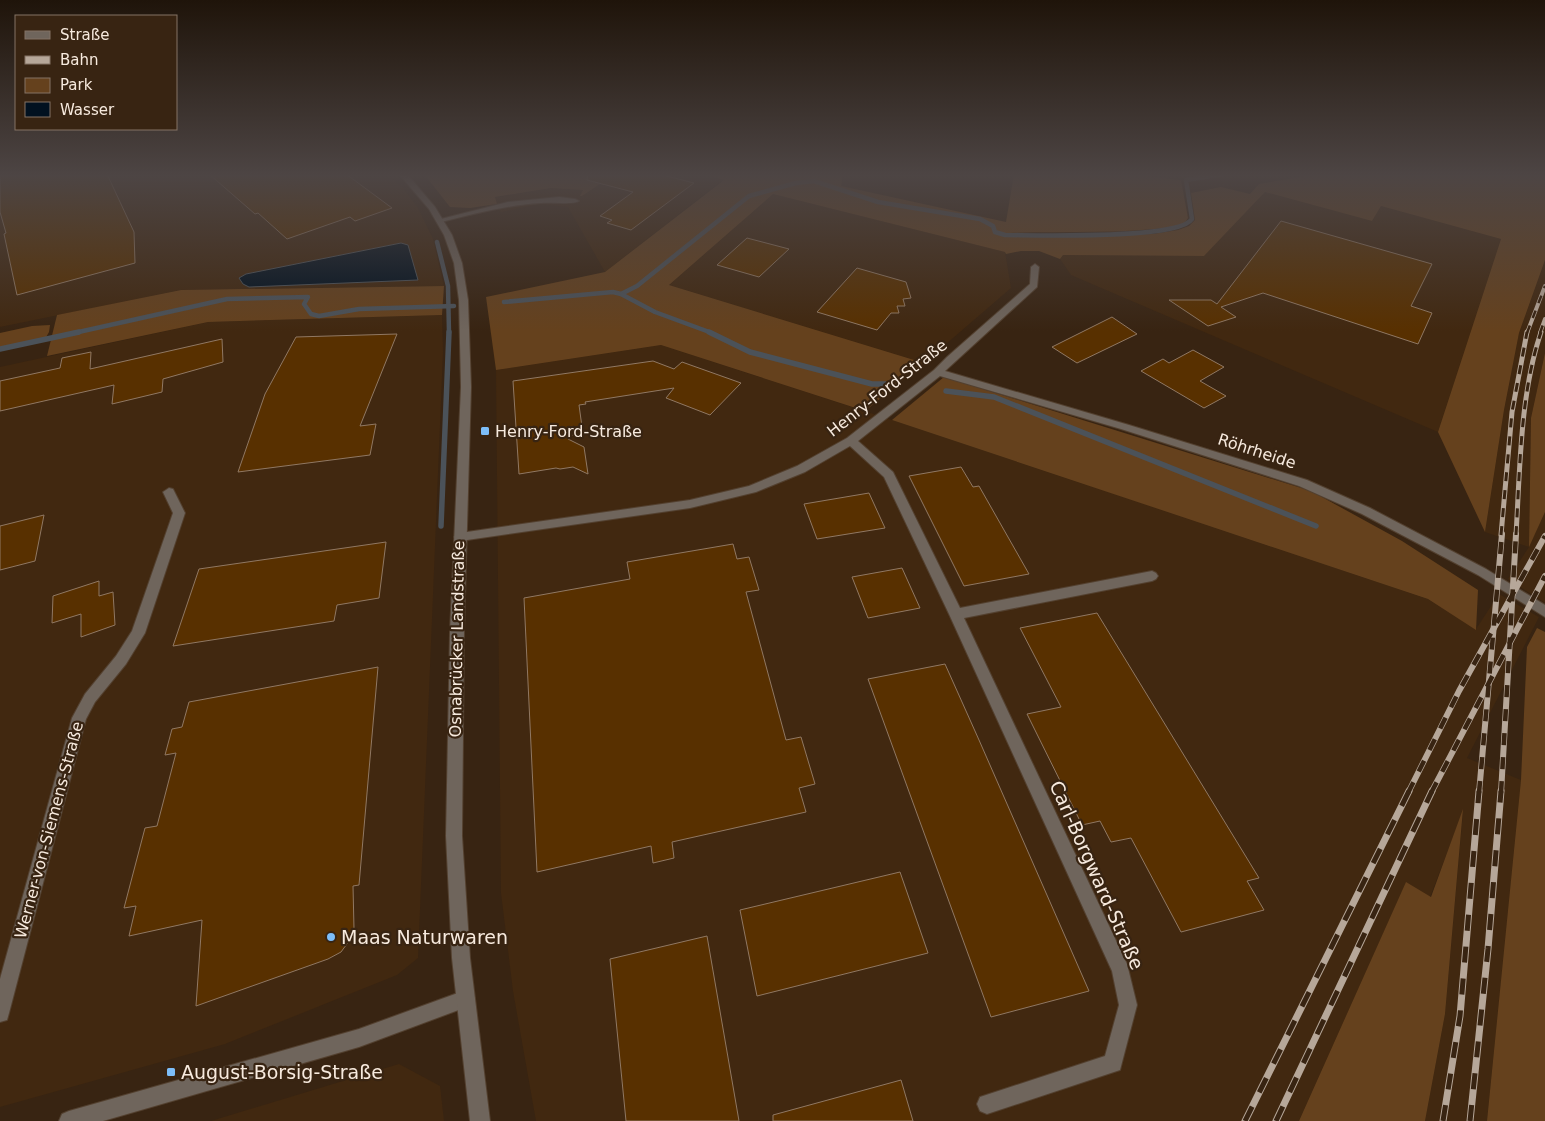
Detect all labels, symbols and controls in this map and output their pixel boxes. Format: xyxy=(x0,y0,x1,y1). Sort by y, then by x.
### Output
legend xyxy=(15,15,178,130)
text: Straße xyxy=(60,26,109,44)
text: Bahn xyxy=(60,51,99,69)
text: Park xyxy=(60,76,93,94)
text: Wasser xyxy=(60,101,115,119)
street label: Henry-Ford-Straße xyxy=(823,335,951,441)
place label: Henry-Ford-Straße xyxy=(495,422,642,441)
marker: Henry-Ford-Straße xyxy=(479,425,491,437)
street label: Röhrheide xyxy=(1216,429,1298,473)
street label: Osnabrücker Landstraße xyxy=(446,541,468,737)
street label: Werner-von-Siemens-Straße xyxy=(11,719,87,941)
street label: Carl-Borgward-Straße xyxy=(1045,777,1149,973)
place label: Maas Naturwaren xyxy=(341,926,508,948)
marker: Maas Naturwaren xyxy=(325,931,337,943)
place label: August-Borsig-Straße xyxy=(181,1061,383,1083)
marker: August-Borsig-Straße xyxy=(165,1066,177,1078)

